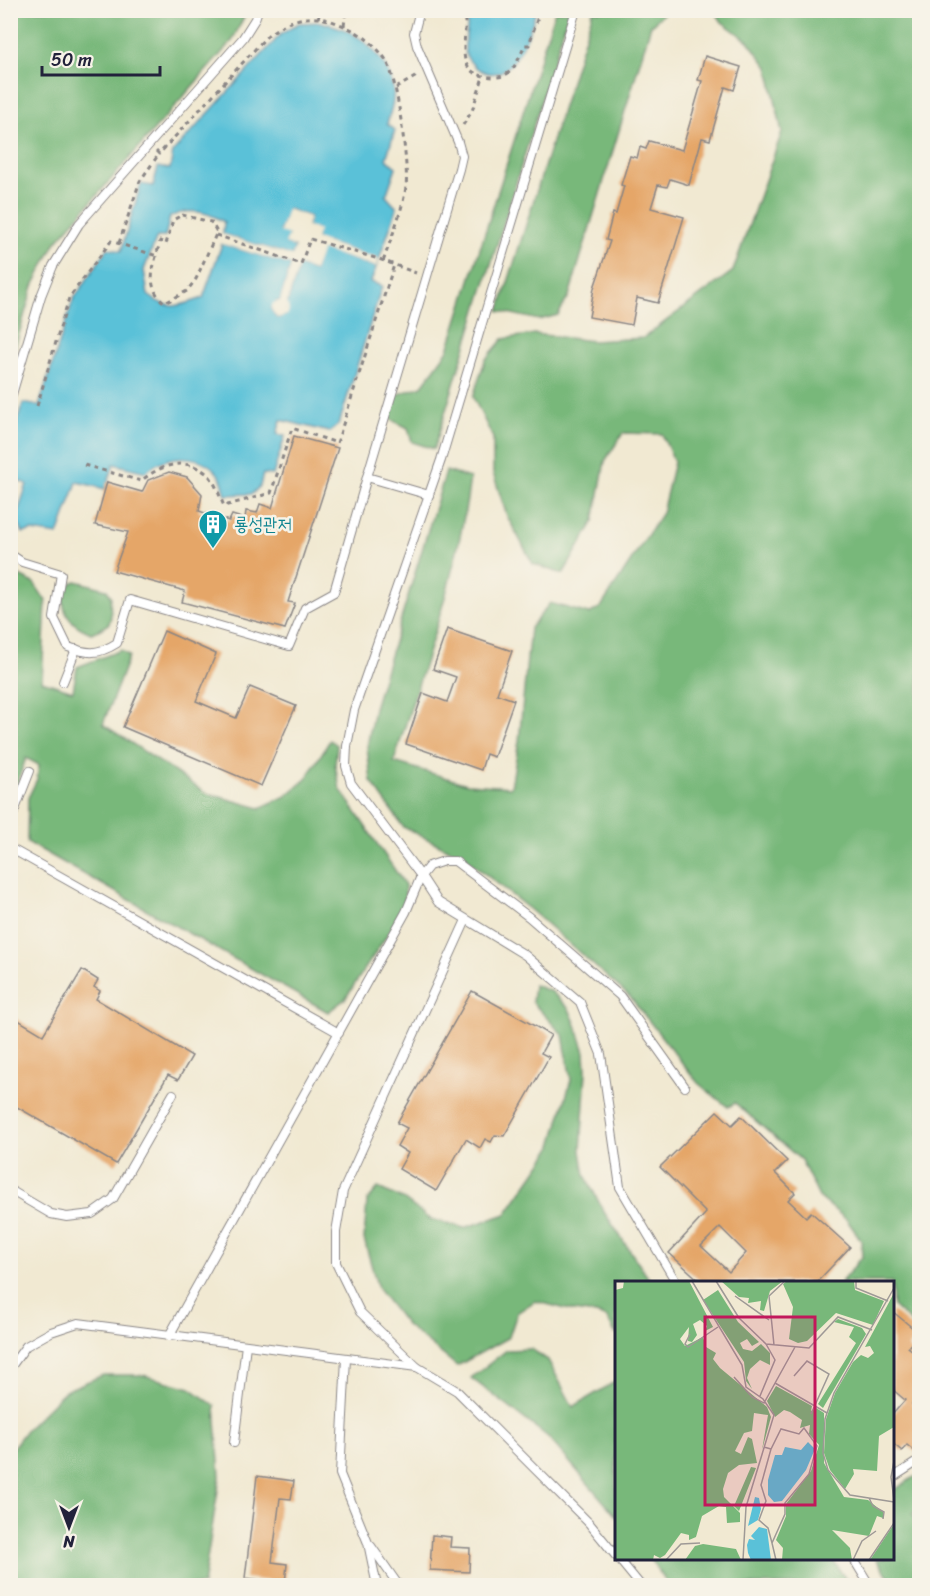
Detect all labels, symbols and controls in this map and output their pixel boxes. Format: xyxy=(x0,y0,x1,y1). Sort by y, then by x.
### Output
scale bar xyxy=(42,39,160,77)
text: 50 m xyxy=(51,44,92,76)
building icon: 룡성관저 xyxy=(197,508,229,550)
place label: 룡성관저 xyxy=(234,508,292,540)
inset map xyxy=(615,1281,894,1560)
north arrow xyxy=(39,1497,99,1557)
text: N xyxy=(63,1527,76,1556)

